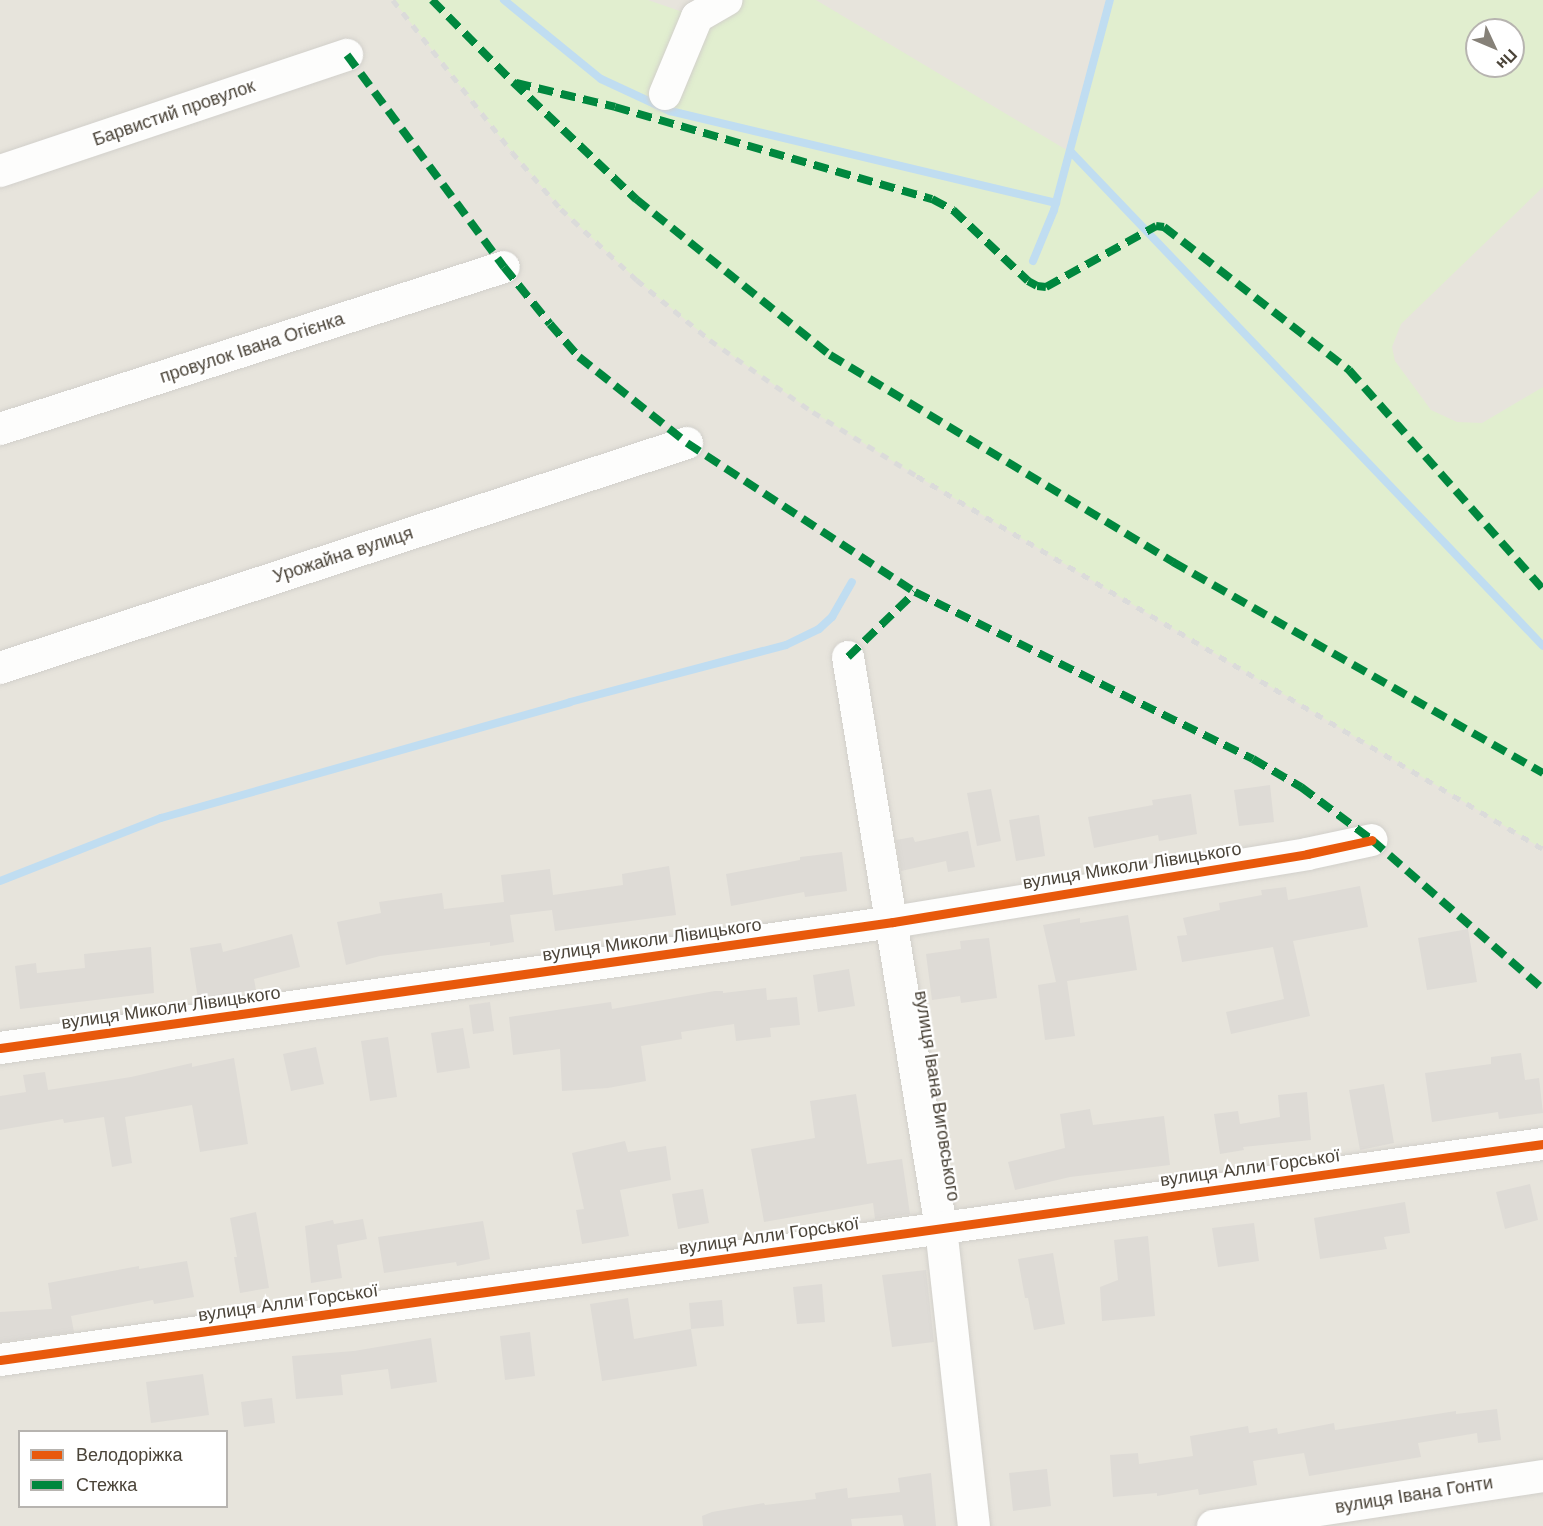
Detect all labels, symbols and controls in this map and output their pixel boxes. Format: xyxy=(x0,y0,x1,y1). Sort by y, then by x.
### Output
north arrow xyxy=(1465,18,1525,78)
text: Пн xyxy=(1493,46,1520,73)
street label: Барвистий провулок xyxy=(90,75,258,151)
street label: провулок Івана Огієнка xyxy=(157,308,347,388)
street label: Урожайна вулиця xyxy=(270,522,416,588)
street label: вулиця Миколи Лівицького xyxy=(1021,838,1243,894)
street label: вулиця Миколи Лівицького xyxy=(541,914,763,966)
street label: вулиця Миколи Лівицького xyxy=(60,982,282,1034)
street label: вулиця Івана Виговського xyxy=(910,989,964,1203)
street label: вулиця Алли Горської xyxy=(1159,1145,1341,1191)
street label: вулиця Алли Горської xyxy=(678,1213,860,1259)
street label: вулиця Алли Горської xyxy=(197,1280,379,1326)
legend xyxy=(18,1430,228,1508)
text: Велодоріжка xyxy=(76,1445,183,1465)
street label: вулиця Івана Гонти xyxy=(1334,1472,1494,1518)
text: Стежка xyxy=(76,1475,137,1495)

